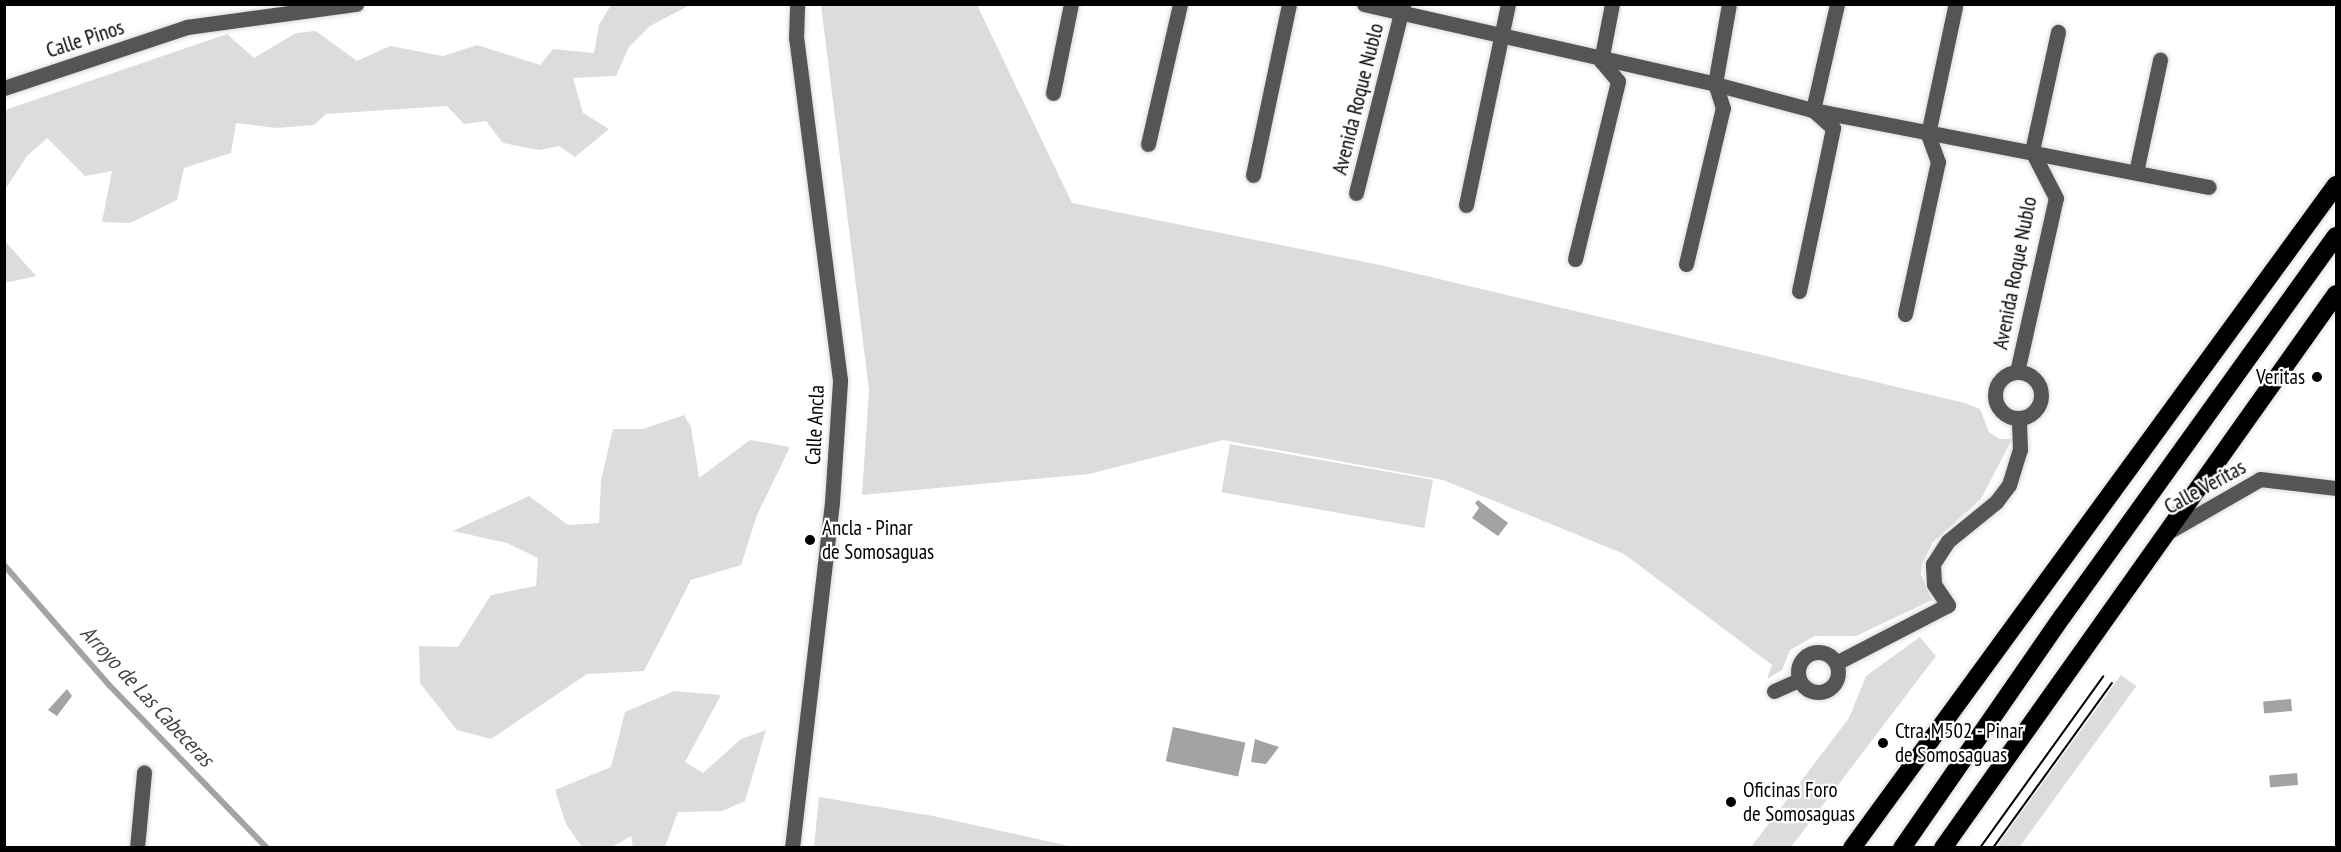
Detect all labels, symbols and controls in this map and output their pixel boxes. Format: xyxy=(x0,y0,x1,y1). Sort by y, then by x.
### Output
street label: Calle Pinos xyxy=(43,15,127,63)
street label: Avenida Roque Nublo xyxy=(1327,21,1389,177)
street label: Avenida Roque Nublo xyxy=(1988,195,2042,351)
place label: Veritas xyxy=(2256,364,2305,390)
marker: Veritas xyxy=(2310,370,2324,384)
street label: Calle Ancla xyxy=(800,384,830,466)
street label: Calle Veritas xyxy=(2160,454,2250,520)
place label: Ancla - Pinar de Somosaguas xyxy=(822,515,934,565)
marker: Ancla - Pinar de Somosaguas xyxy=(803,533,817,547)
water label: Arroyo de Las Cabeceras xyxy=(75,620,219,772)
place label: Ctra. M502 - Pinar de Somosaguas xyxy=(1895,718,2026,768)
marker: Ctra. M502 - Pinar de Somosaguas xyxy=(1876,736,1890,750)
place label: Oficinas Foro de Somosaguas xyxy=(1743,777,1855,827)
marker: Oficinas Foro de Somosaguas xyxy=(1724,795,1738,809)

